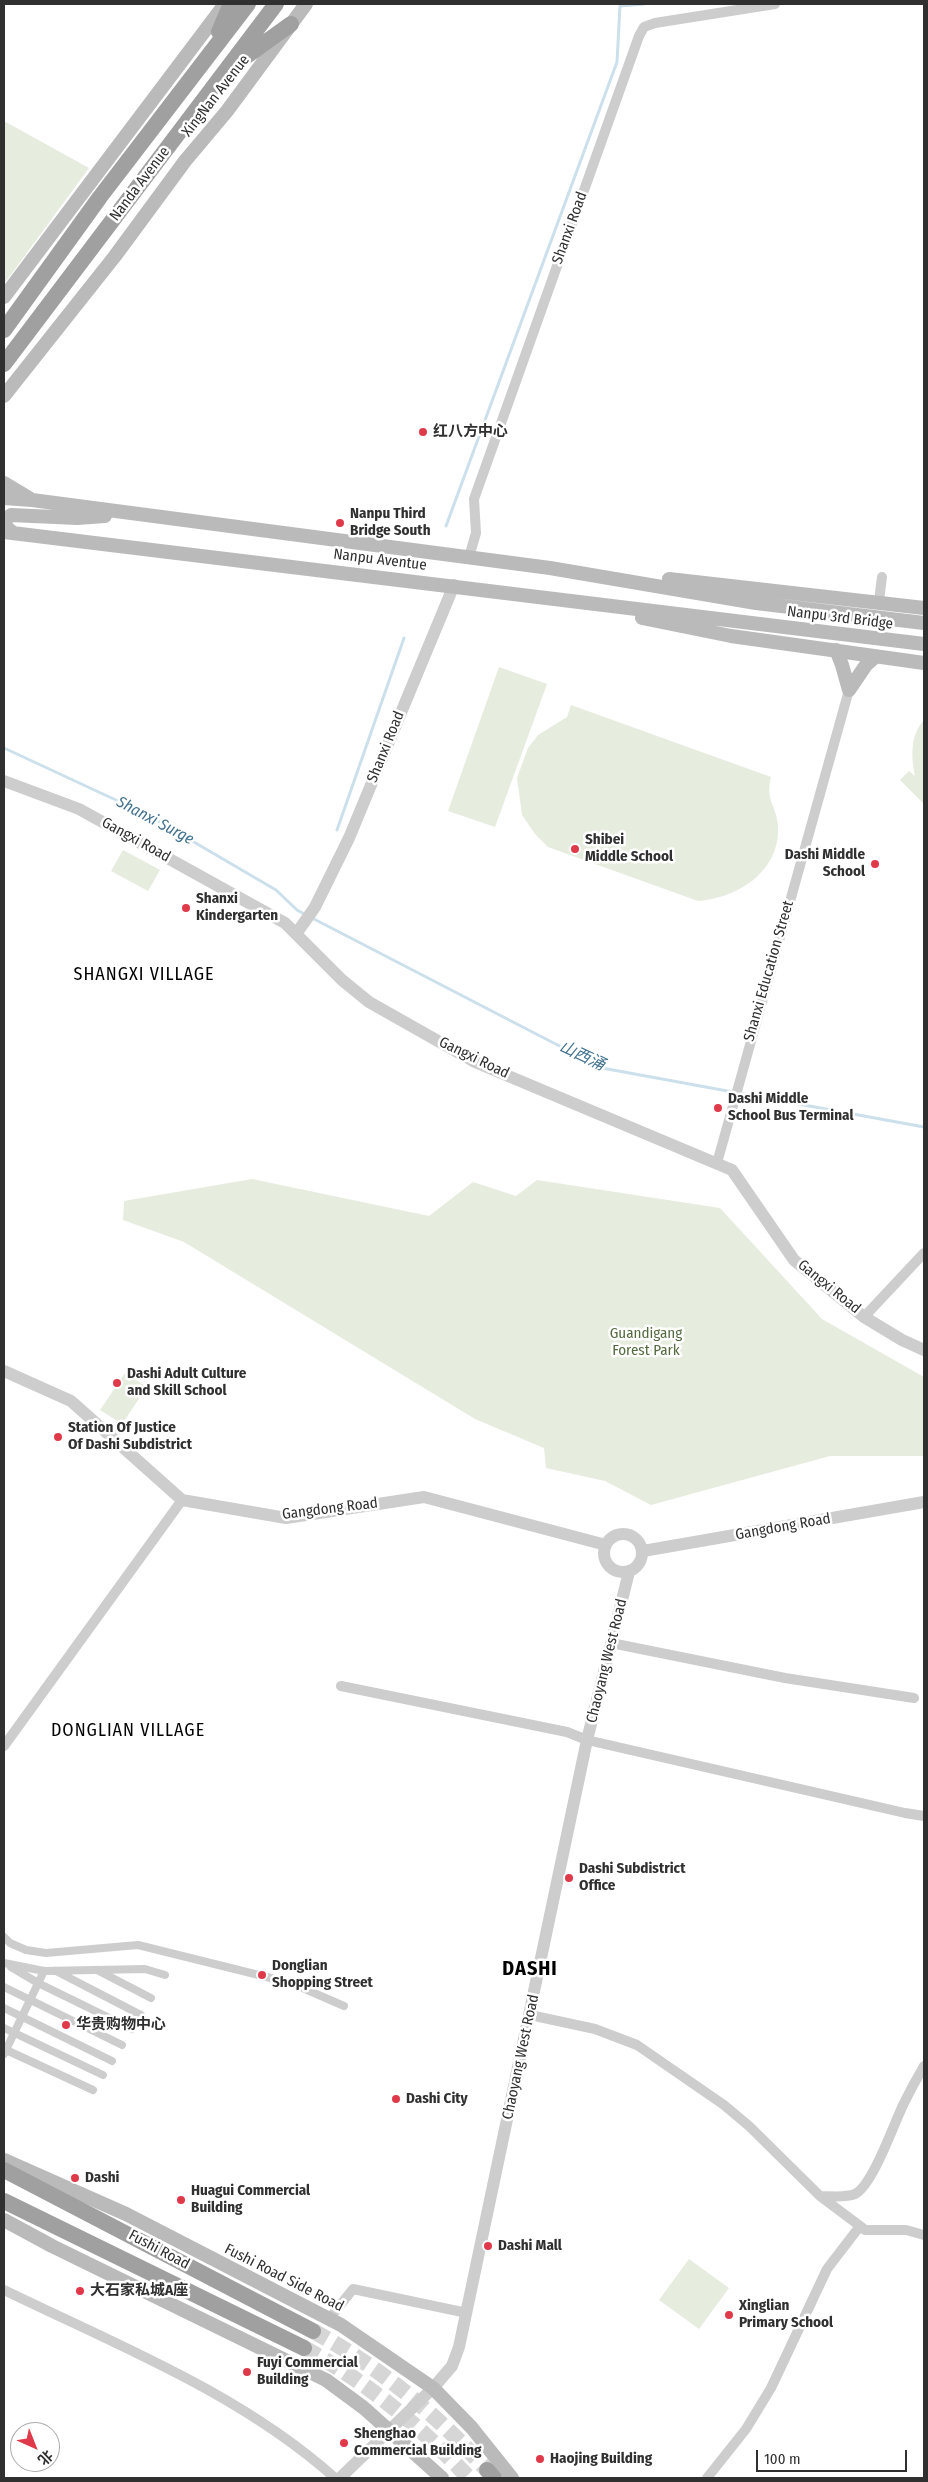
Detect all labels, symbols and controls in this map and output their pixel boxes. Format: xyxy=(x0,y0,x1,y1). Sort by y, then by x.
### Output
street label: XingNan Avenue xyxy=(178,51,254,141)
street label: Nanda Avenue xyxy=(106,143,174,225)
street label: Shanxi Road xyxy=(549,189,591,267)
place label: 红八方中心 xyxy=(433,423,508,441)
marker: 红八方中心 xyxy=(417,426,429,438)
place label: Nanpu Third Bridge South xyxy=(350,505,431,540)
marker: Nanpu Third Bridge South xyxy=(334,517,346,529)
street label: Nanpu Aventue xyxy=(332,545,428,575)
street label: Nanpu 3rd Bridge xyxy=(786,603,894,633)
street label: Shanxi Road xyxy=(364,709,408,785)
water label: Shanxi Surge xyxy=(113,793,197,849)
street label: Gangxi Road xyxy=(98,814,174,866)
place label: Shibei Middle School xyxy=(585,831,673,866)
marker: Shibei Middle School xyxy=(569,843,581,855)
place label: Dashi Middle School xyxy=(785,846,865,881)
marker: Dashi Middle School xyxy=(869,858,881,870)
place label: Shanxi Kindergarten xyxy=(196,890,278,925)
street label: Shanxi Education Street xyxy=(740,899,798,1043)
marker: Shanxi Kindergarten xyxy=(180,902,192,914)
district label: SHANGXI VILLAGE xyxy=(72,964,216,986)
street label: Gangxi Road xyxy=(436,1033,512,1083)
water label: 山西涌 xyxy=(556,1037,608,1075)
place label: Dashi Middle School Bus Terminal xyxy=(728,1090,853,1125)
marker: Dashi Middle School Bus Terminal xyxy=(712,1102,724,1114)
street label: Gangxi Road xyxy=(794,1256,864,1318)
park label: Guandigang Forest Park xyxy=(610,1325,682,1360)
place label: Dashi Adult Culture and Skill School xyxy=(127,1365,246,1400)
marker: Dashi Adult Culture and Skill School xyxy=(111,1377,123,1389)
place label: Station Of Justice Of Dashi Subdistrict xyxy=(68,1419,192,1454)
marker: Station Of Justice Of Dashi Subdistrict xyxy=(52,1431,64,1443)
street label: Gangdong Road xyxy=(281,1494,379,1524)
street label: Gangdong Road xyxy=(734,1510,832,1544)
street label: Chaoyang West Road xyxy=(583,1597,631,1725)
district label: DONGLIAN VILLAGE xyxy=(49,1720,207,1742)
place label: Dashi Subdistrict Office xyxy=(579,1860,685,1895)
marker: Dashi Subdistrict Office xyxy=(563,1872,575,1884)
place label: Donglian Shopping Street xyxy=(272,1957,373,1992)
district label: DASHI xyxy=(502,1957,558,1981)
marker: Donglian Shopping Street xyxy=(256,1969,268,1981)
street label: Chaoyang West Road xyxy=(499,1993,543,2121)
place label: 华贵购物中心 xyxy=(76,2016,166,2034)
marker: 华贵购物中心 xyxy=(60,2019,72,2031)
place label: Dashi City xyxy=(406,2090,468,2108)
marker: Dashi City xyxy=(390,2093,402,2105)
place label: Dashi xyxy=(85,2169,119,2187)
marker: Dashi xyxy=(69,2172,81,2184)
place label: Huagui Commercial Building xyxy=(191,2182,310,2217)
marker: Huagui Commercial Building xyxy=(175,2194,187,2206)
street label: Fushi Road xyxy=(125,2226,193,2274)
place label: Dashi Mall xyxy=(498,2237,562,2255)
street label: Fushi Road Side Road xyxy=(221,2240,347,2316)
marker: Dashi Mall xyxy=(482,2240,494,2252)
place label: 大石家私城A座 xyxy=(90,2282,188,2300)
marker: 大石家私城A座 xyxy=(74,2285,86,2297)
place label: Xinglian Primary School xyxy=(739,2297,833,2332)
marker: Xinglian Primary School xyxy=(723,2309,735,2321)
place label: Fuyi Commercial Building xyxy=(257,2354,358,2389)
marker: Fuyi Commercial Building xyxy=(241,2366,253,2378)
north arrow xyxy=(10,2422,60,2472)
place label: Shenghao Commercial Building xyxy=(354,2425,482,2460)
marker: Shenghao Commercial Building xyxy=(338,2437,350,2449)
scale bar xyxy=(758,2440,909,2472)
text: 北 xyxy=(34,2446,56,2468)
place label: Haojing Building xyxy=(550,2450,652,2468)
text: 100 m xyxy=(764,2450,801,2468)
marker: Haojing Building xyxy=(534,2453,546,2465)

